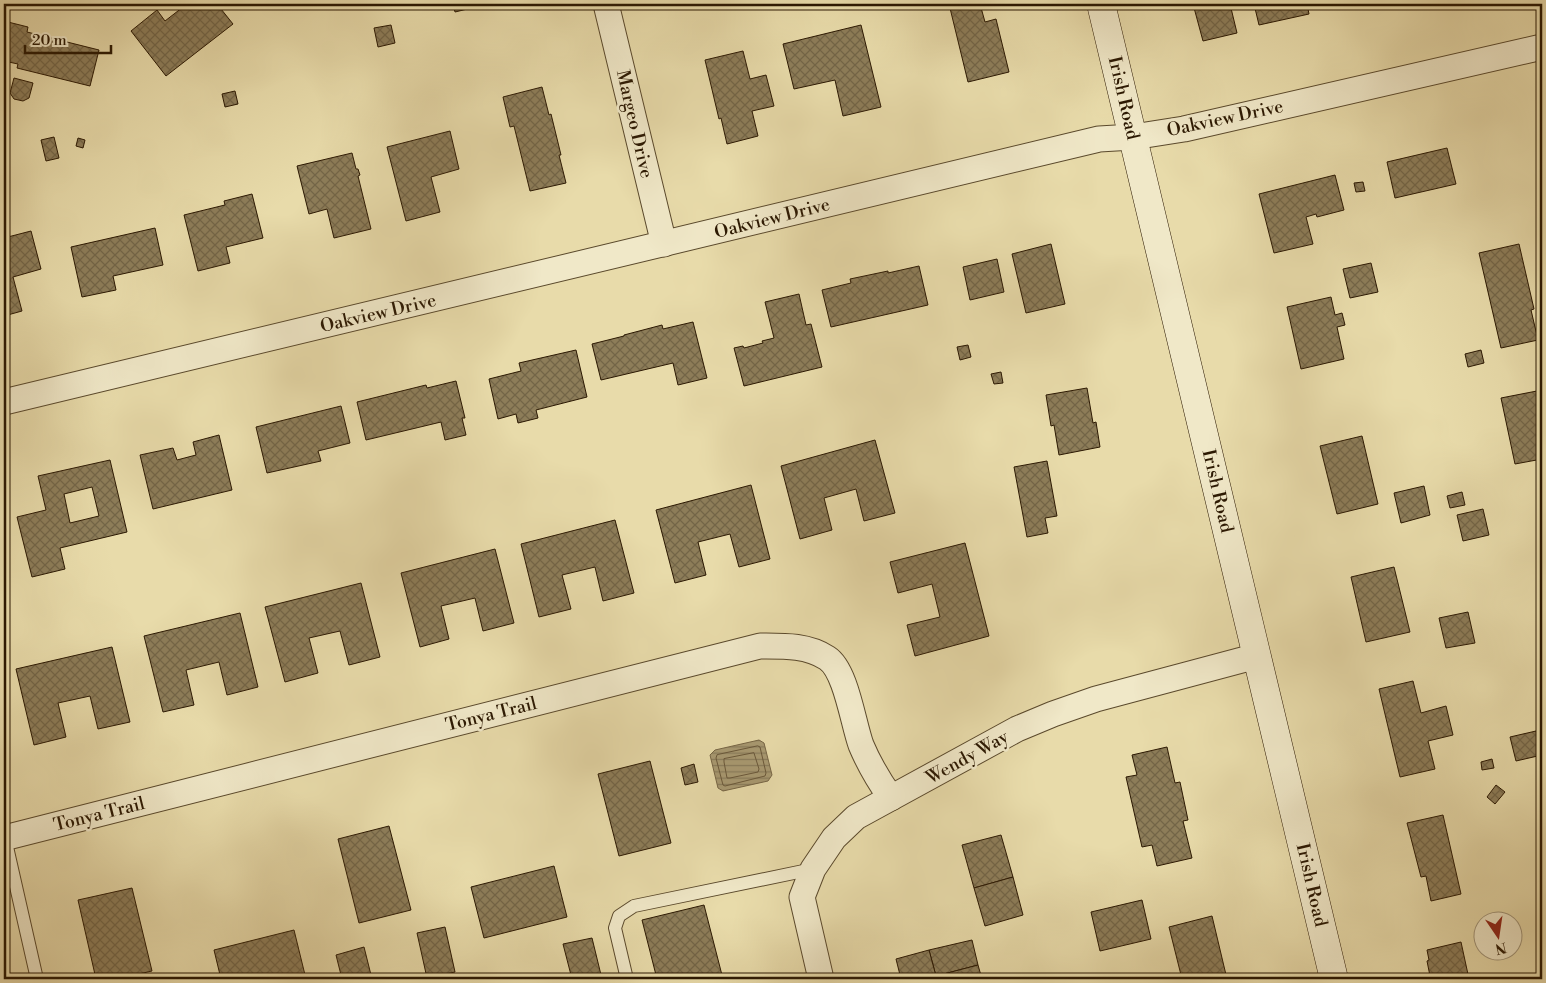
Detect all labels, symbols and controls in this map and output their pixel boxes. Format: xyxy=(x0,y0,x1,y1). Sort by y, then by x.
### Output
scale bar xyxy=(25,22,111,54)
text: 20 m xyxy=(32,31,67,50)
street label: Irish Road xyxy=(1103,54,1144,143)
street label: Margeo Drive xyxy=(611,68,658,181)
street label: Oakview Drive xyxy=(1165,95,1285,142)
street label: Oakview Drive xyxy=(712,193,832,244)
street label: Oakview Drive xyxy=(318,289,438,338)
street label: Irish Road xyxy=(1197,447,1238,536)
street label: Tonya Trail xyxy=(443,692,540,737)
street label: Wendy Way xyxy=(921,725,1013,790)
street label: Tonya Trail xyxy=(51,792,148,837)
street label: Irish Road xyxy=(1291,841,1332,930)
north arrow xyxy=(1474,910,1524,960)
text: N xyxy=(1493,938,1508,958)

